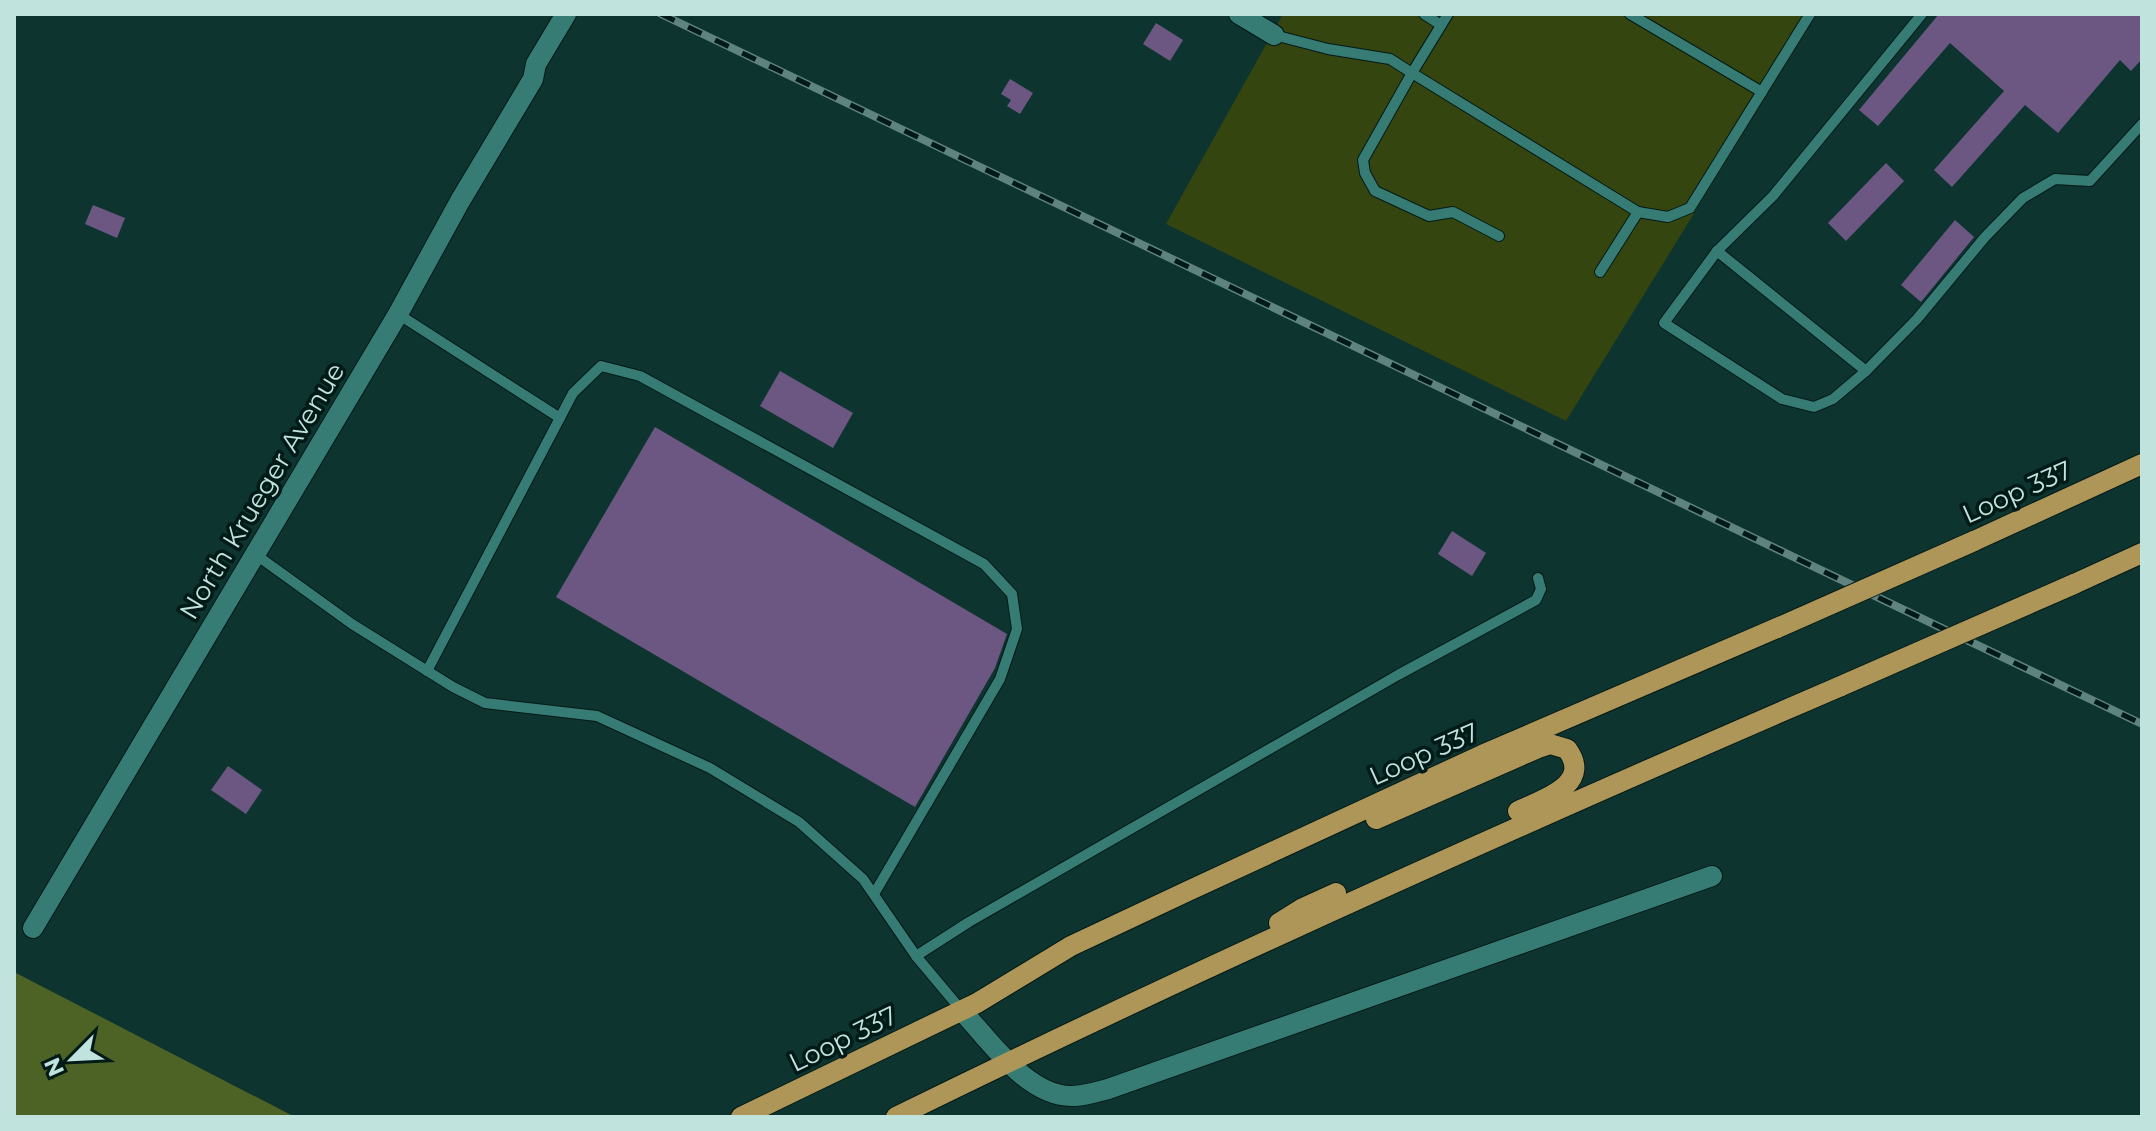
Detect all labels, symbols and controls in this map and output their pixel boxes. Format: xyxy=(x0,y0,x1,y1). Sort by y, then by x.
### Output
street label: North Krueger Avenue xyxy=(173,357,351,625)
street label: Loop 337 xyxy=(1957,454,2077,530)
street label: Loop 337 xyxy=(1364,716,1484,792)
street label: Loop 337 xyxy=(784,999,902,1079)
north arrow xyxy=(32,1019,112,1099)
text: N xyxy=(38,1053,70,1081)

